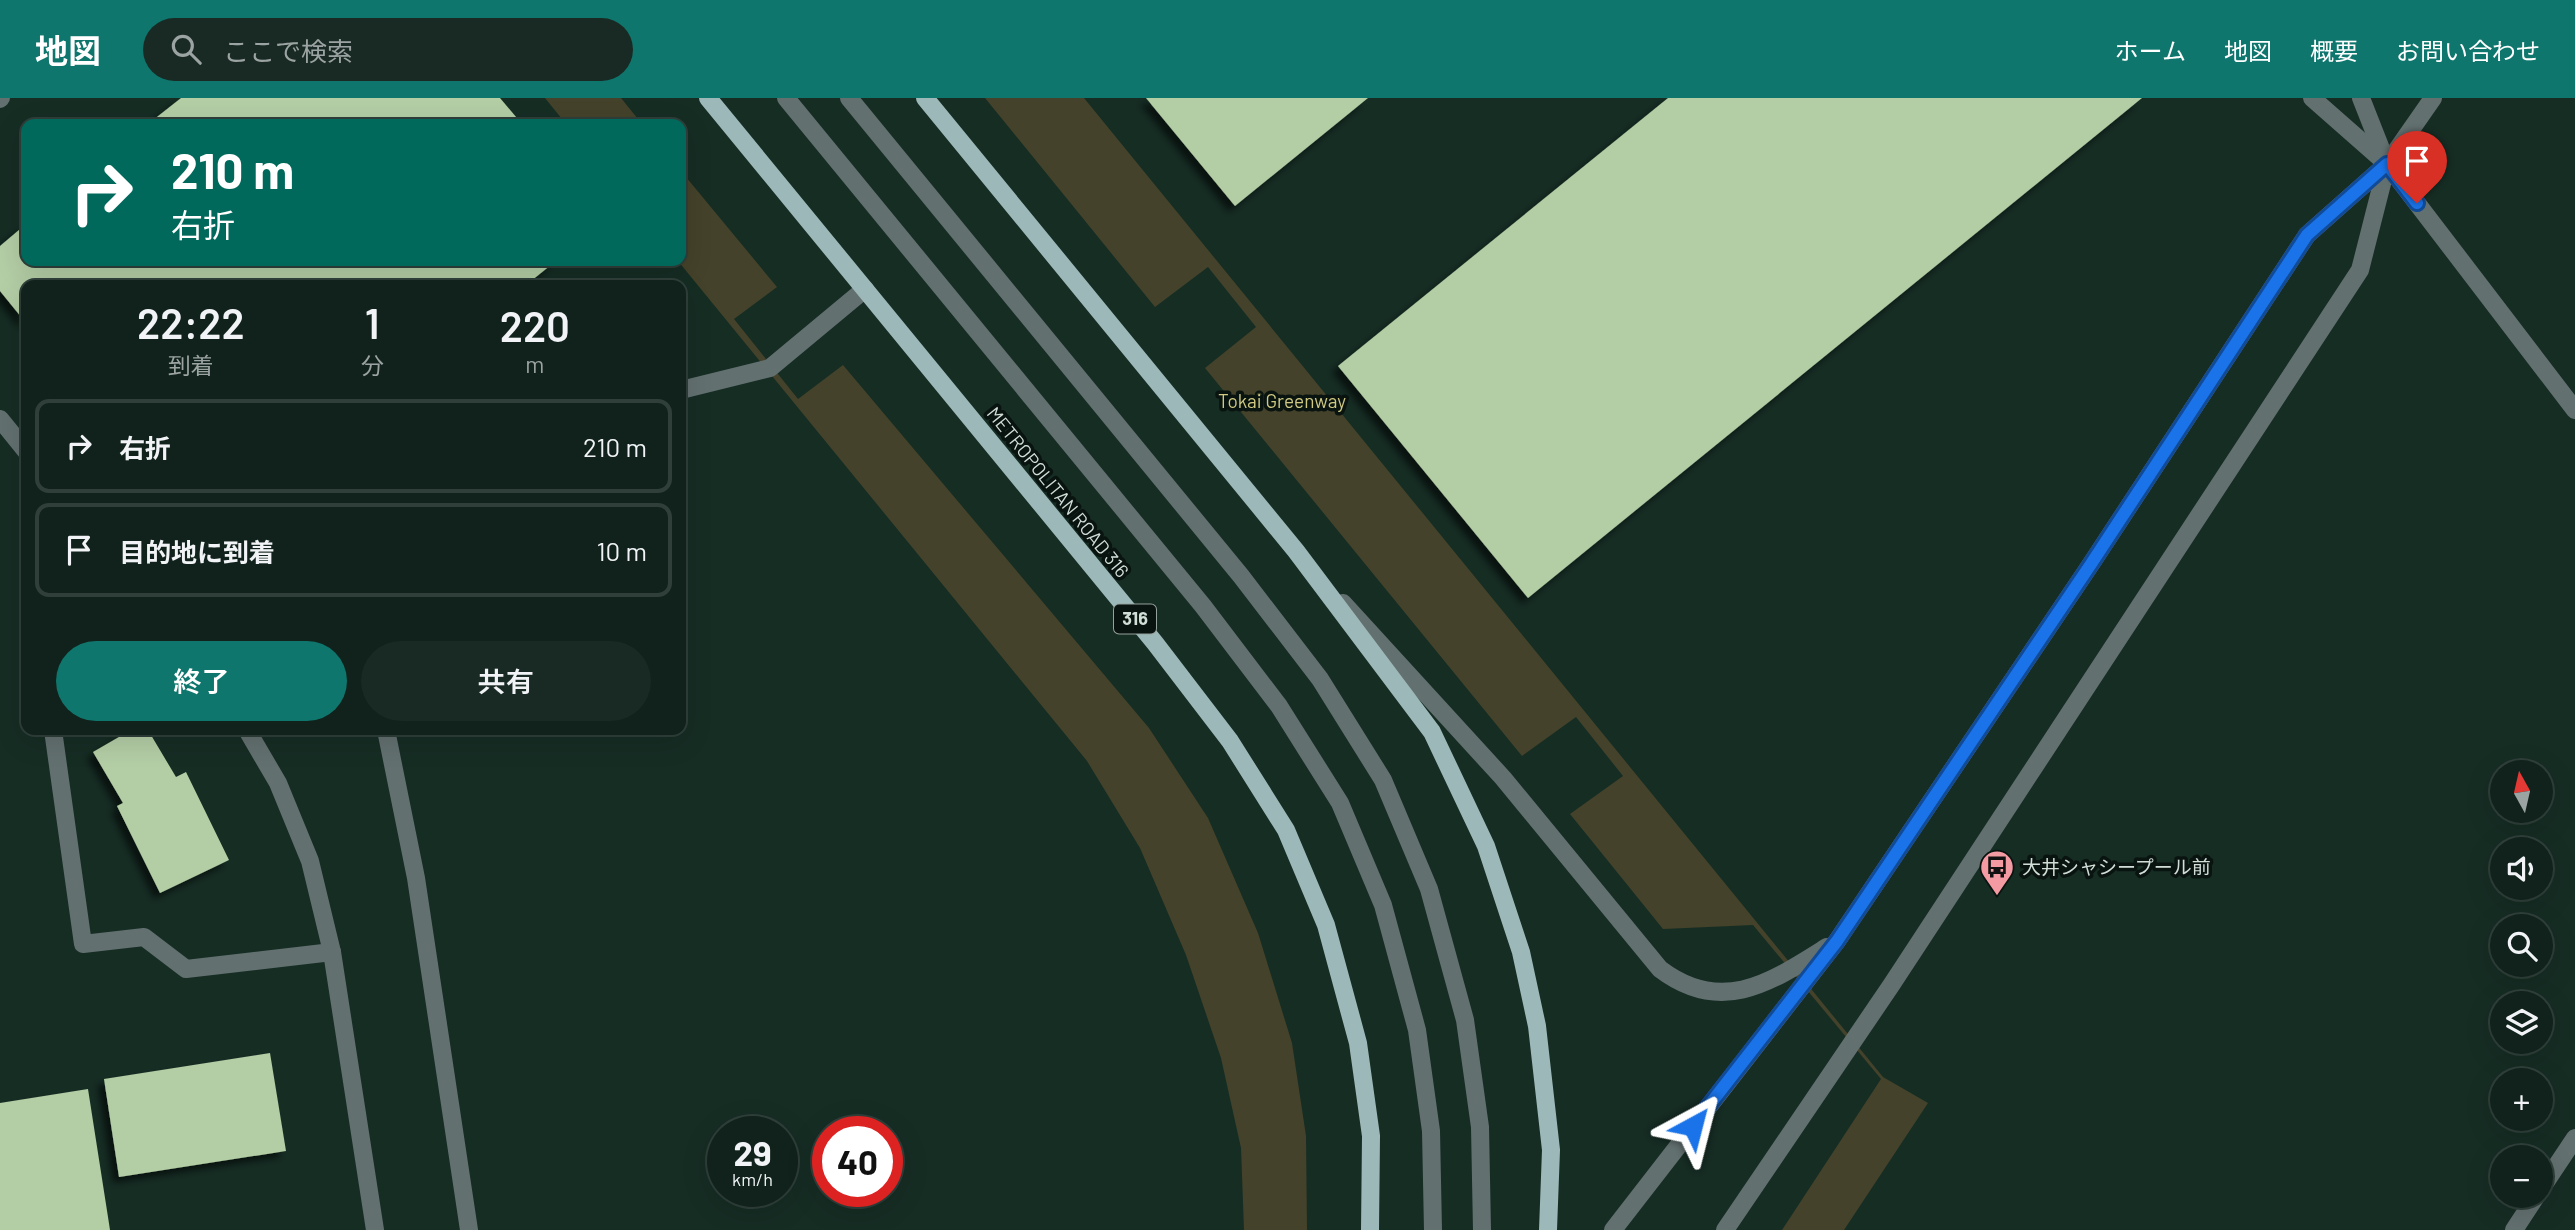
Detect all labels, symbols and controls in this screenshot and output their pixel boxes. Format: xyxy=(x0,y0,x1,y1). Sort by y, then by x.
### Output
search box xyxy=(143,18,633,81)
text: 地図 xyxy=(35,30,101,70)
icon: search xyxy=(167,30,205,68)
text: ここで検索 xyxy=(223,35,353,66)
text: ホーム xyxy=(2115,36,2186,65)
text: 地図 xyxy=(2224,36,2272,65)
text: 概要 xyxy=(2310,36,2358,65)
text: お問い合わせ xyxy=(2396,36,2540,65)
pin xyxy=(2387,131,2447,203)
text: 210 m xyxy=(171,140,294,199)
icon: arrive xyxy=(2398,142,2436,180)
icon: right xyxy=(56,147,147,238)
text: 右折 xyxy=(171,205,235,243)
text: 22:22 xyxy=(137,297,245,347)
text: 1 xyxy=(365,297,380,347)
text: 220 xyxy=(500,300,570,350)
text: m xyxy=(525,350,544,378)
text: 到着 xyxy=(168,351,214,379)
text: 分 xyxy=(361,351,384,379)
park label: Tokai Greenway xyxy=(1218,389,1346,412)
street label: METROPOLITAN ROAD 316 xyxy=(983,402,1134,582)
icon: right xyxy=(60,427,98,465)
text: 210 m xyxy=(583,431,647,462)
text: 右折 xyxy=(119,432,171,463)
icon: arrive xyxy=(60,531,98,569)
text: 10 m xyxy=(597,535,647,566)
text: 目的地に到着 xyxy=(119,536,275,567)
road number: 316 xyxy=(1114,604,1156,634)
button: 終了 xyxy=(56,641,347,721)
button: 共有 xyxy=(361,641,651,721)
north arrow xyxy=(2490,760,2553,822)
map controls xyxy=(2490,760,2553,1208)
button: sound xyxy=(2490,837,2553,900)
bus stop icon: 大井シャシープール前 xyxy=(1978,848,2016,897)
place label: 大井シャシープール前 xyxy=(2022,855,2211,878)
button: search xyxy=(2490,914,2553,977)
button: layers xyxy=(2490,991,2553,1054)
button: + xyxy=(2490,1068,2553,1131)
position arrow xyxy=(1656,1089,1730,1163)
speed limit sign: 40 xyxy=(812,1116,903,1207)
text: 29 xyxy=(733,1131,772,1173)
button: − xyxy=(2490,1145,2553,1208)
text: km/h xyxy=(732,1168,773,1190)

